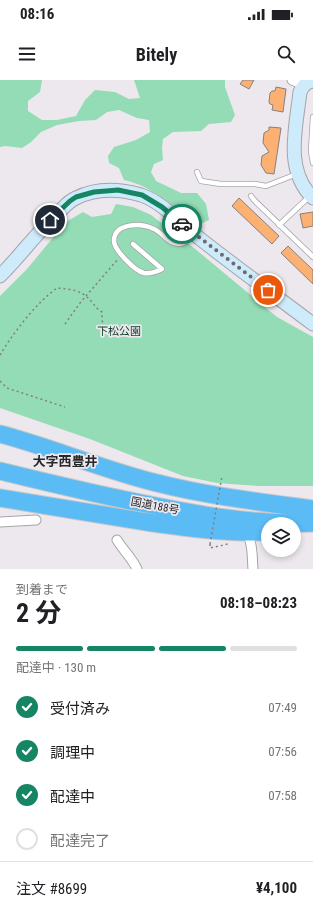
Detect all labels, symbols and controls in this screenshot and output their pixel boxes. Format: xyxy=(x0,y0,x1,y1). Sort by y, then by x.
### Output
text: 08:16 xyxy=(20,5,54,23)
icon: menu xyxy=(16,43,38,65)
icon: search xyxy=(275,43,297,65)
text: Bitely xyxy=(136,44,177,65)
pin xyxy=(33,203,67,237)
courier xyxy=(162,204,202,244)
icon: home xyxy=(39,209,61,231)
icon: car xyxy=(171,213,193,235)
pin xyxy=(251,273,285,307)
icon: bag xyxy=(257,279,279,301)
park label: 下松公園 xyxy=(97,325,141,338)
district label: 大字西豊井 xyxy=(32,454,98,469)
street label: 国道188号 xyxy=(130,495,180,517)
map controls xyxy=(261,517,301,557)
button: layers xyxy=(261,517,301,557)
text: 到着まで xyxy=(16,582,68,597)
text: 08:18–08:23 xyxy=(220,594,297,612)
text: 2 分 xyxy=(16,598,61,628)
text: 配達中 · 130 m xyxy=(16,660,96,675)
icon: check xyxy=(16,696,38,718)
text: 受付済み xyxy=(50,700,110,718)
text: 07:49 xyxy=(268,700,297,715)
icon: check xyxy=(16,740,38,762)
text: 調理中 xyxy=(50,744,95,762)
text: 07:56 xyxy=(268,744,297,759)
icon: check xyxy=(16,784,38,806)
text: 配達中 xyxy=(50,788,95,806)
text: 07:58 xyxy=(268,788,297,803)
text: 配達完了 xyxy=(50,832,110,850)
text: ¥4,100 xyxy=(256,879,297,897)
text: 注文 #8699 xyxy=(16,880,87,898)

